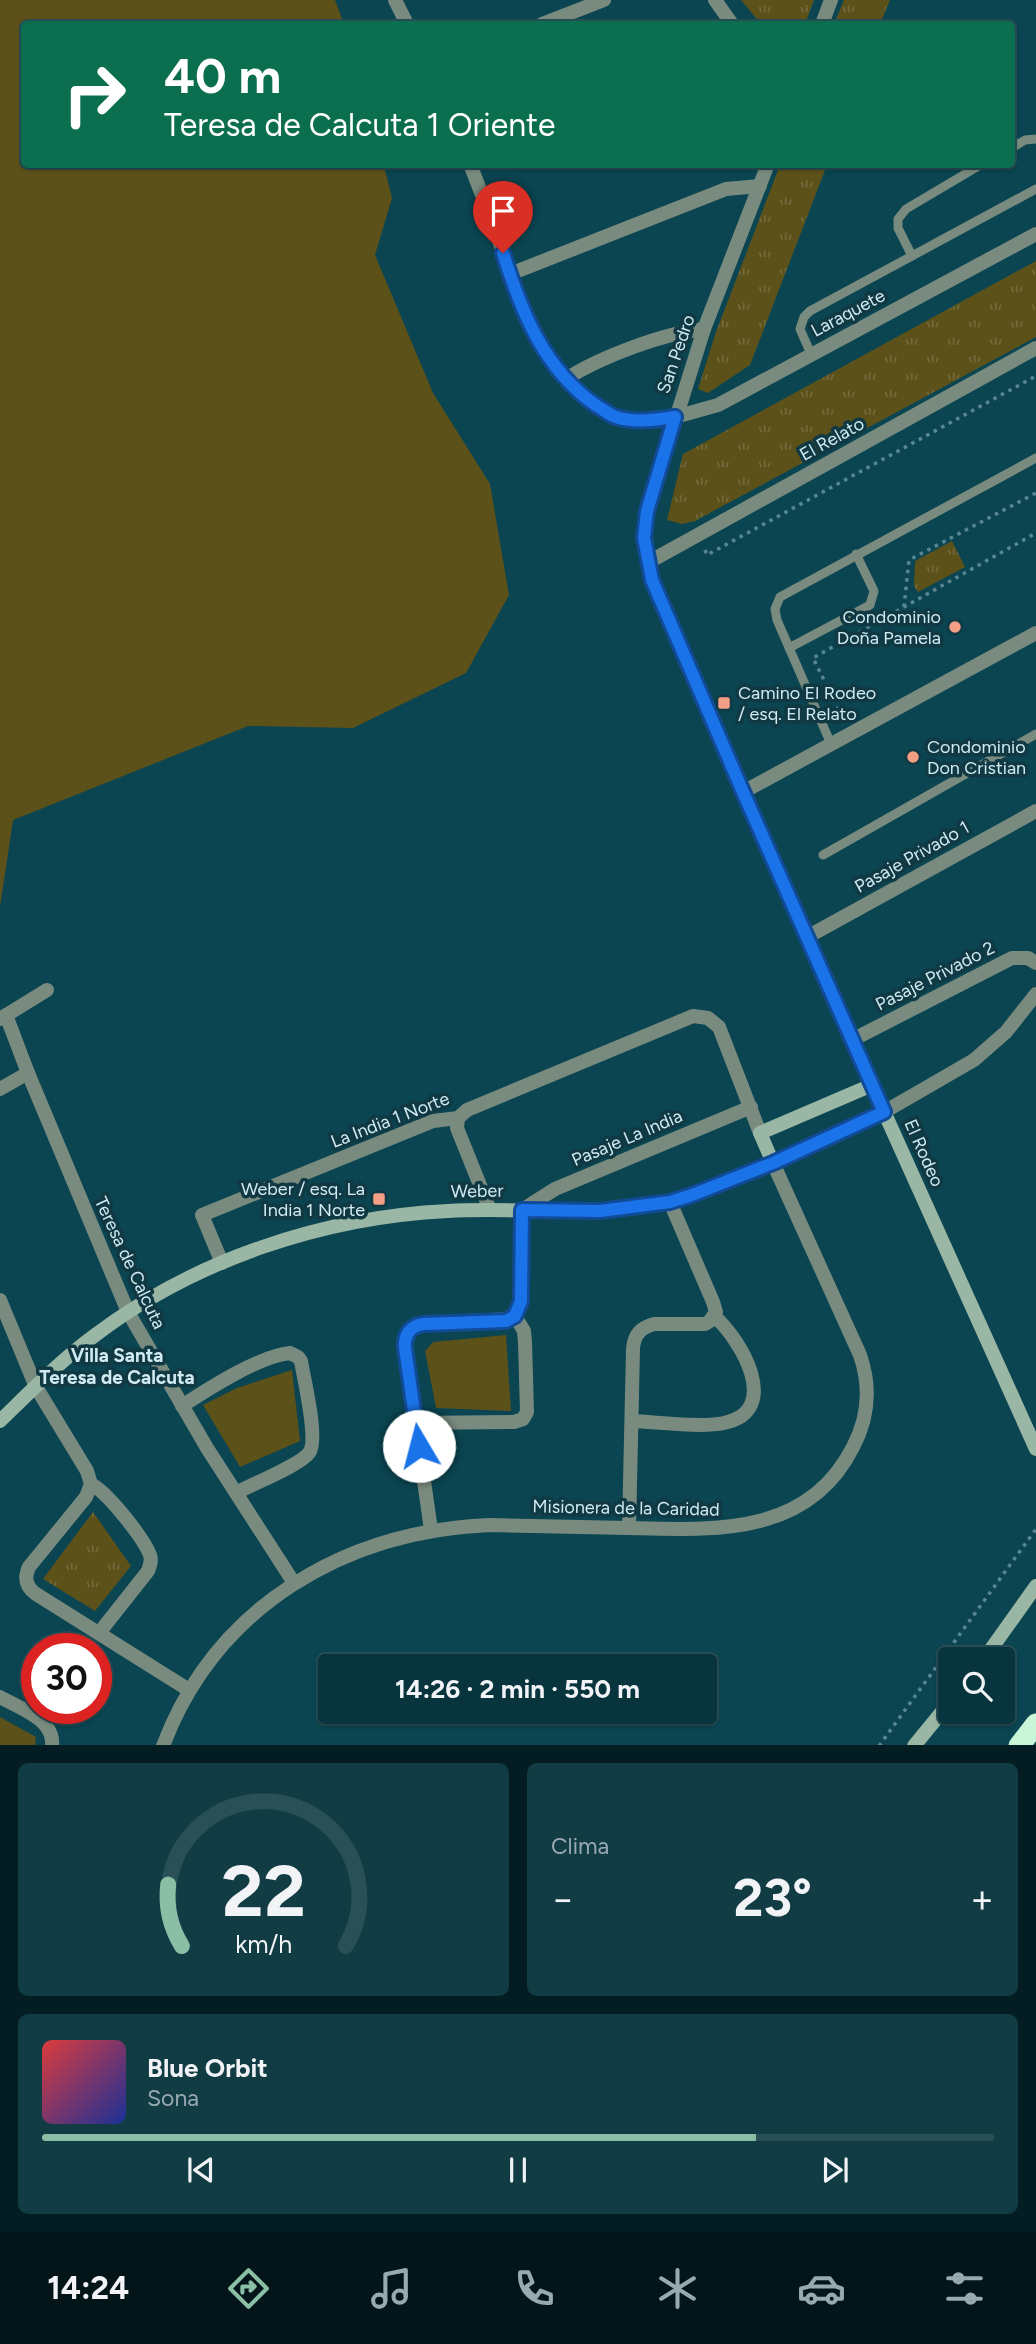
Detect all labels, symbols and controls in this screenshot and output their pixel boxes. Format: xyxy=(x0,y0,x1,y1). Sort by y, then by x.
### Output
text: 40 m xyxy=(164,46,281,105)
icon: right xyxy=(49,49,140,140)
text: Teresa de Calcuta 1 Oriente xyxy=(164,106,556,144)
pin xyxy=(473,181,533,253)
icon: arrive xyxy=(484,192,522,230)
street label: Laraquete xyxy=(807,284,889,342)
street label: San Pedro xyxy=(652,312,700,396)
street label: El Relato xyxy=(796,412,868,466)
place label: Condominio Doña Pamela xyxy=(837,606,941,649)
marker: Condominio Doña Pamela xyxy=(947,619,963,635)
place label: Camino El Rodeo / esq. El Relato xyxy=(738,682,876,725)
marker: Camino El Rodeo / esq. El Relato xyxy=(716,695,732,711)
place label: Condominio Don Cristian xyxy=(927,736,1026,779)
marker: Condominio Don Cristian xyxy=(905,749,921,765)
street label: Pasaje Privado 1 xyxy=(851,816,973,898)
street label: Pasaje Privado 2 xyxy=(872,937,998,1015)
street label: La India 1 Norte xyxy=(328,1087,453,1153)
street label: Pasaje La India xyxy=(568,1105,686,1171)
street label: El Rodeo xyxy=(899,1116,949,1190)
place label: Weber / esq. La India 1 Norte xyxy=(241,1178,365,1221)
street label: Weber xyxy=(450,1180,504,1202)
marker: Weber / esq. La India 1 Norte xyxy=(371,1191,387,1207)
street label: Teresa de Calcuta xyxy=(90,1193,170,1333)
district label: Villa Santa Teresa de Calcuta xyxy=(39,1344,195,1389)
position arrow xyxy=(382,1409,456,1483)
street label: Misionera de la Caridad xyxy=(532,1495,720,1521)
speed limit sign: 30 xyxy=(21,1633,112,1724)
map controls xyxy=(938,1647,1015,1724)
button: search xyxy=(938,1647,1015,1724)
text: 14:26 · 2 min · 550 m xyxy=(395,1673,640,1705)
text: Clima xyxy=(551,1832,609,1860)
text: 22 xyxy=(221,1847,306,1934)
text: 23° xyxy=(733,1867,812,1929)
text: − xyxy=(551,1876,575,1922)
text: + xyxy=(970,1876,994,1922)
text: km/h xyxy=(235,1928,292,1958)
text: Blue Orbit xyxy=(147,2052,268,2084)
text: Sona xyxy=(147,2084,199,2112)
icon: previous xyxy=(182,2151,220,2189)
icon: pause xyxy=(499,2151,537,2189)
icon: next xyxy=(816,2151,854,2189)
icon: directions xyxy=(224,2264,273,2313)
icon: music xyxy=(367,2264,416,2313)
icon: phone xyxy=(510,2264,559,2313)
icon: climate xyxy=(653,2264,702,2313)
icon: car xyxy=(797,2264,846,2313)
icon: filters xyxy=(940,2264,989,2313)
text: 14:24 xyxy=(47,2269,129,2307)

